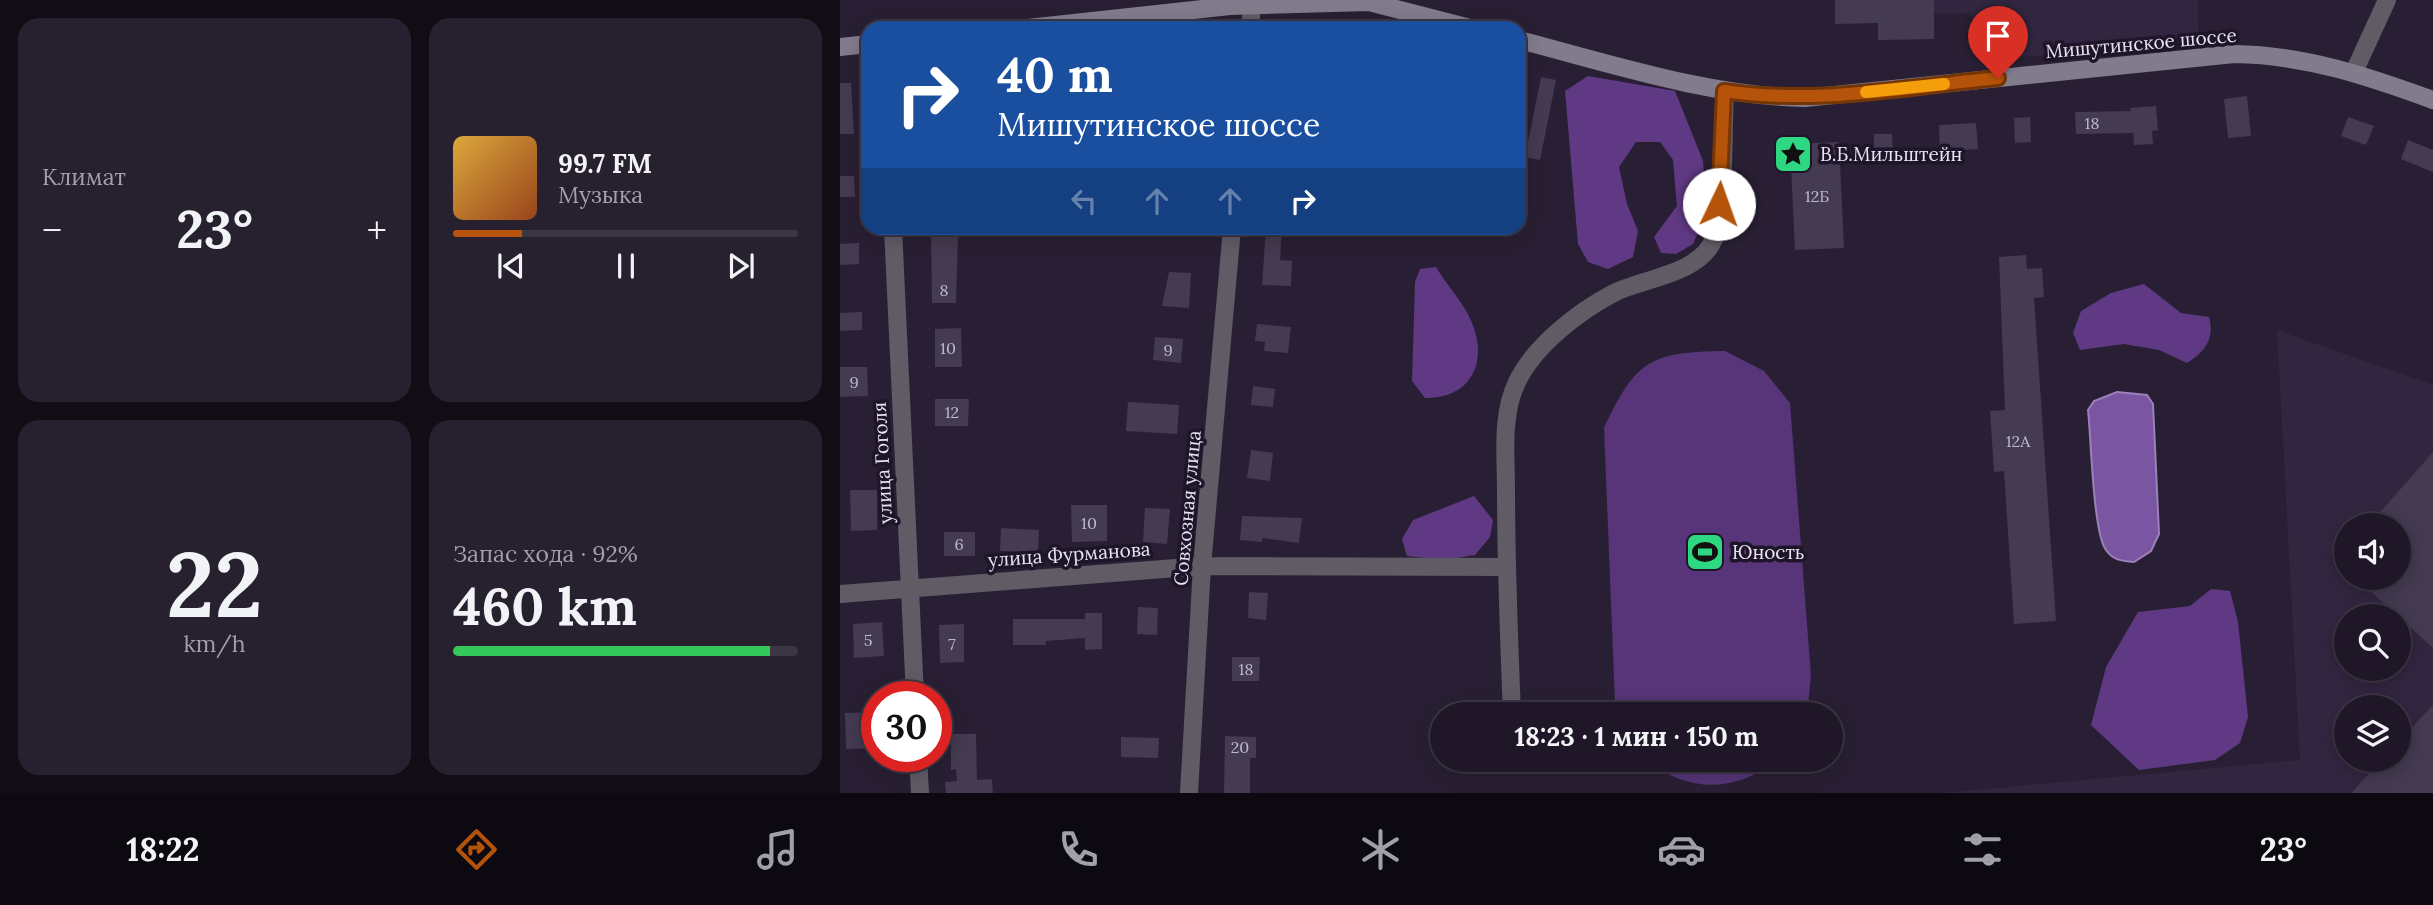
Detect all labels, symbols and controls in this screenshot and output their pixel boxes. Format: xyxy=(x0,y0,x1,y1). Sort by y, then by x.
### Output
pin xyxy=(1968,6,2028,78)
icon: arrive xyxy=(1979,17,2017,55)
street label: Мишутинское шоссе xyxy=(2044,23,2238,63)
text: 40 m xyxy=(997,43,1113,105)
icon: right xyxy=(882,49,973,140)
text: Мишутинское шоссе xyxy=(997,104,1320,145)
house number: 18 xyxy=(2085,113,2099,133)
place icon: В.Б.Мильштейн xyxy=(1772,133,1814,175)
place label: В.Б.Мильштейн xyxy=(1820,142,1962,166)
text: 99.7 FM xyxy=(558,147,652,180)
text: Климат xyxy=(42,162,126,191)
position arrow xyxy=(1682,167,1756,241)
text: Музыка xyxy=(558,180,643,209)
icon: left xyxy=(1065,182,1103,220)
icon: ahead xyxy=(1138,182,1176,220)
icon: ahead xyxy=(1211,182,1249,220)
icon: right xyxy=(1284,182,1322,220)
house number: 12Б xyxy=(1805,186,1829,206)
text: 23° xyxy=(176,196,253,262)
text: − xyxy=(42,206,62,254)
text: + xyxy=(367,206,387,254)
icon: previous xyxy=(492,247,530,285)
icon: pause xyxy=(607,247,645,285)
icon: next xyxy=(722,247,760,285)
house number: 8 xyxy=(940,280,949,300)
house number: 10 xyxy=(940,338,956,358)
house number: 9 xyxy=(1163,340,1173,360)
house number: 9 xyxy=(849,372,859,392)
street label: улица Гоголя xyxy=(867,401,897,525)
house number: 12 xyxy=(945,402,959,422)
street label: Совхозная улица xyxy=(1168,429,1206,587)
house number: 12А xyxy=(2006,431,2031,451)
house number: 10 xyxy=(1081,513,1097,533)
map controls xyxy=(2334,513,2411,772)
button: sound xyxy=(2334,513,2411,590)
text: 22 xyxy=(166,525,263,642)
sports icon: Юность xyxy=(1684,531,1726,573)
house number: 6 xyxy=(954,534,964,554)
street label: улица Фурманова xyxy=(987,536,1151,572)
text: Запас хода · 92% xyxy=(453,539,638,568)
place label: Юность xyxy=(1732,540,1805,564)
text: 460 km xyxy=(453,573,637,639)
button: search xyxy=(2334,604,2411,681)
text: km/h xyxy=(183,629,246,658)
house number: 5 xyxy=(864,630,872,650)
house number: 7 xyxy=(948,634,956,654)
house number: 18 xyxy=(1239,659,1253,679)
speed limit sign: 30 xyxy=(861,681,952,772)
button: layers xyxy=(2334,695,2411,772)
text: 18:23 · 1 мин · 150 m xyxy=(1515,720,1758,753)
house number: 20 xyxy=(1231,737,1249,757)
icon: directions xyxy=(452,825,501,874)
icon: music xyxy=(753,825,802,874)
icon: phone xyxy=(1054,825,1103,874)
icon: climate xyxy=(1356,825,1405,874)
icon: car xyxy=(1657,825,1706,874)
icon: filters xyxy=(1958,825,2007,874)
text: 18:22 xyxy=(126,829,200,870)
text: 23° xyxy=(2260,829,2307,870)

